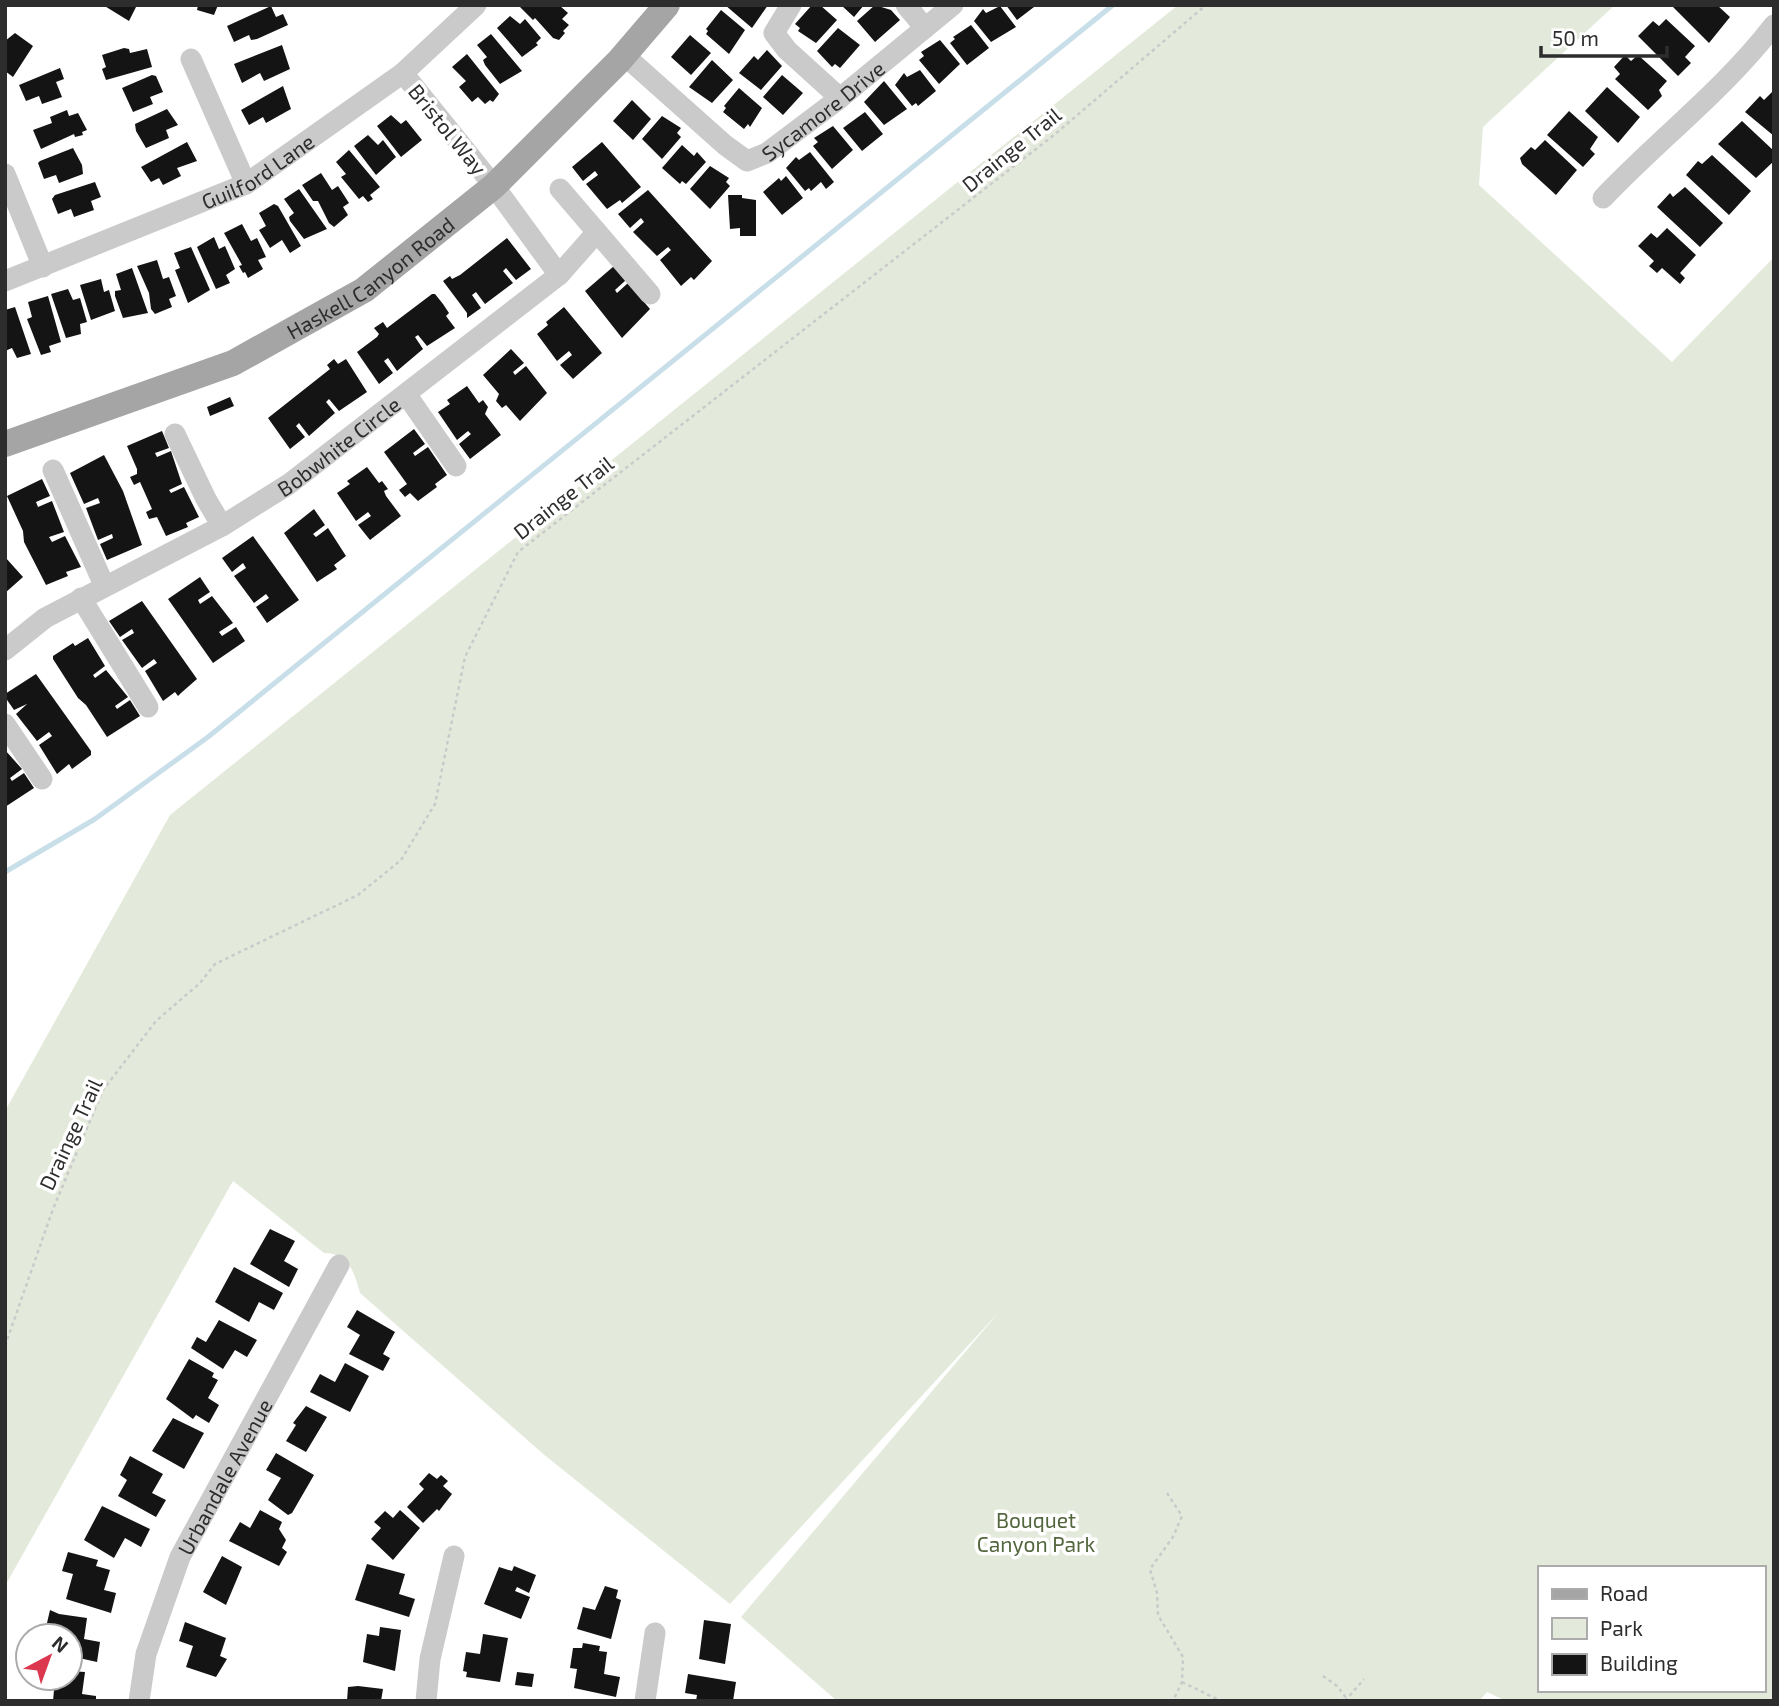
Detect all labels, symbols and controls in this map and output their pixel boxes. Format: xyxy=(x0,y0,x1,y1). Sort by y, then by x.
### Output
scale bar xyxy=(1541,14,1667,58)
text: 50 m xyxy=(1552,25,1599,50)
street label: Sycamore Drive xyxy=(756,55,889,166)
street label: Bristol Way xyxy=(404,79,492,179)
street label: Drainge Trail xyxy=(956,101,1066,196)
street label: Guilford Lane xyxy=(197,128,318,213)
street label: Haskell Canyon Road xyxy=(282,211,459,343)
street label: Bobwhite Circle xyxy=(272,390,405,501)
street label: Drainge Trail xyxy=(508,450,619,544)
street label: Drainge Trail xyxy=(33,1074,107,1194)
street label: Urbandale Avenue xyxy=(171,1394,276,1559)
park label: Bouquet Canyon Park xyxy=(977,1507,1096,1556)
legend xyxy=(1538,1566,1765,1692)
text: Road xyxy=(1600,1580,1648,1605)
text: Park xyxy=(1600,1615,1643,1640)
north arrow xyxy=(14,1622,84,1692)
text: N xyxy=(48,1631,73,1657)
text: Building xyxy=(1600,1650,1678,1675)

